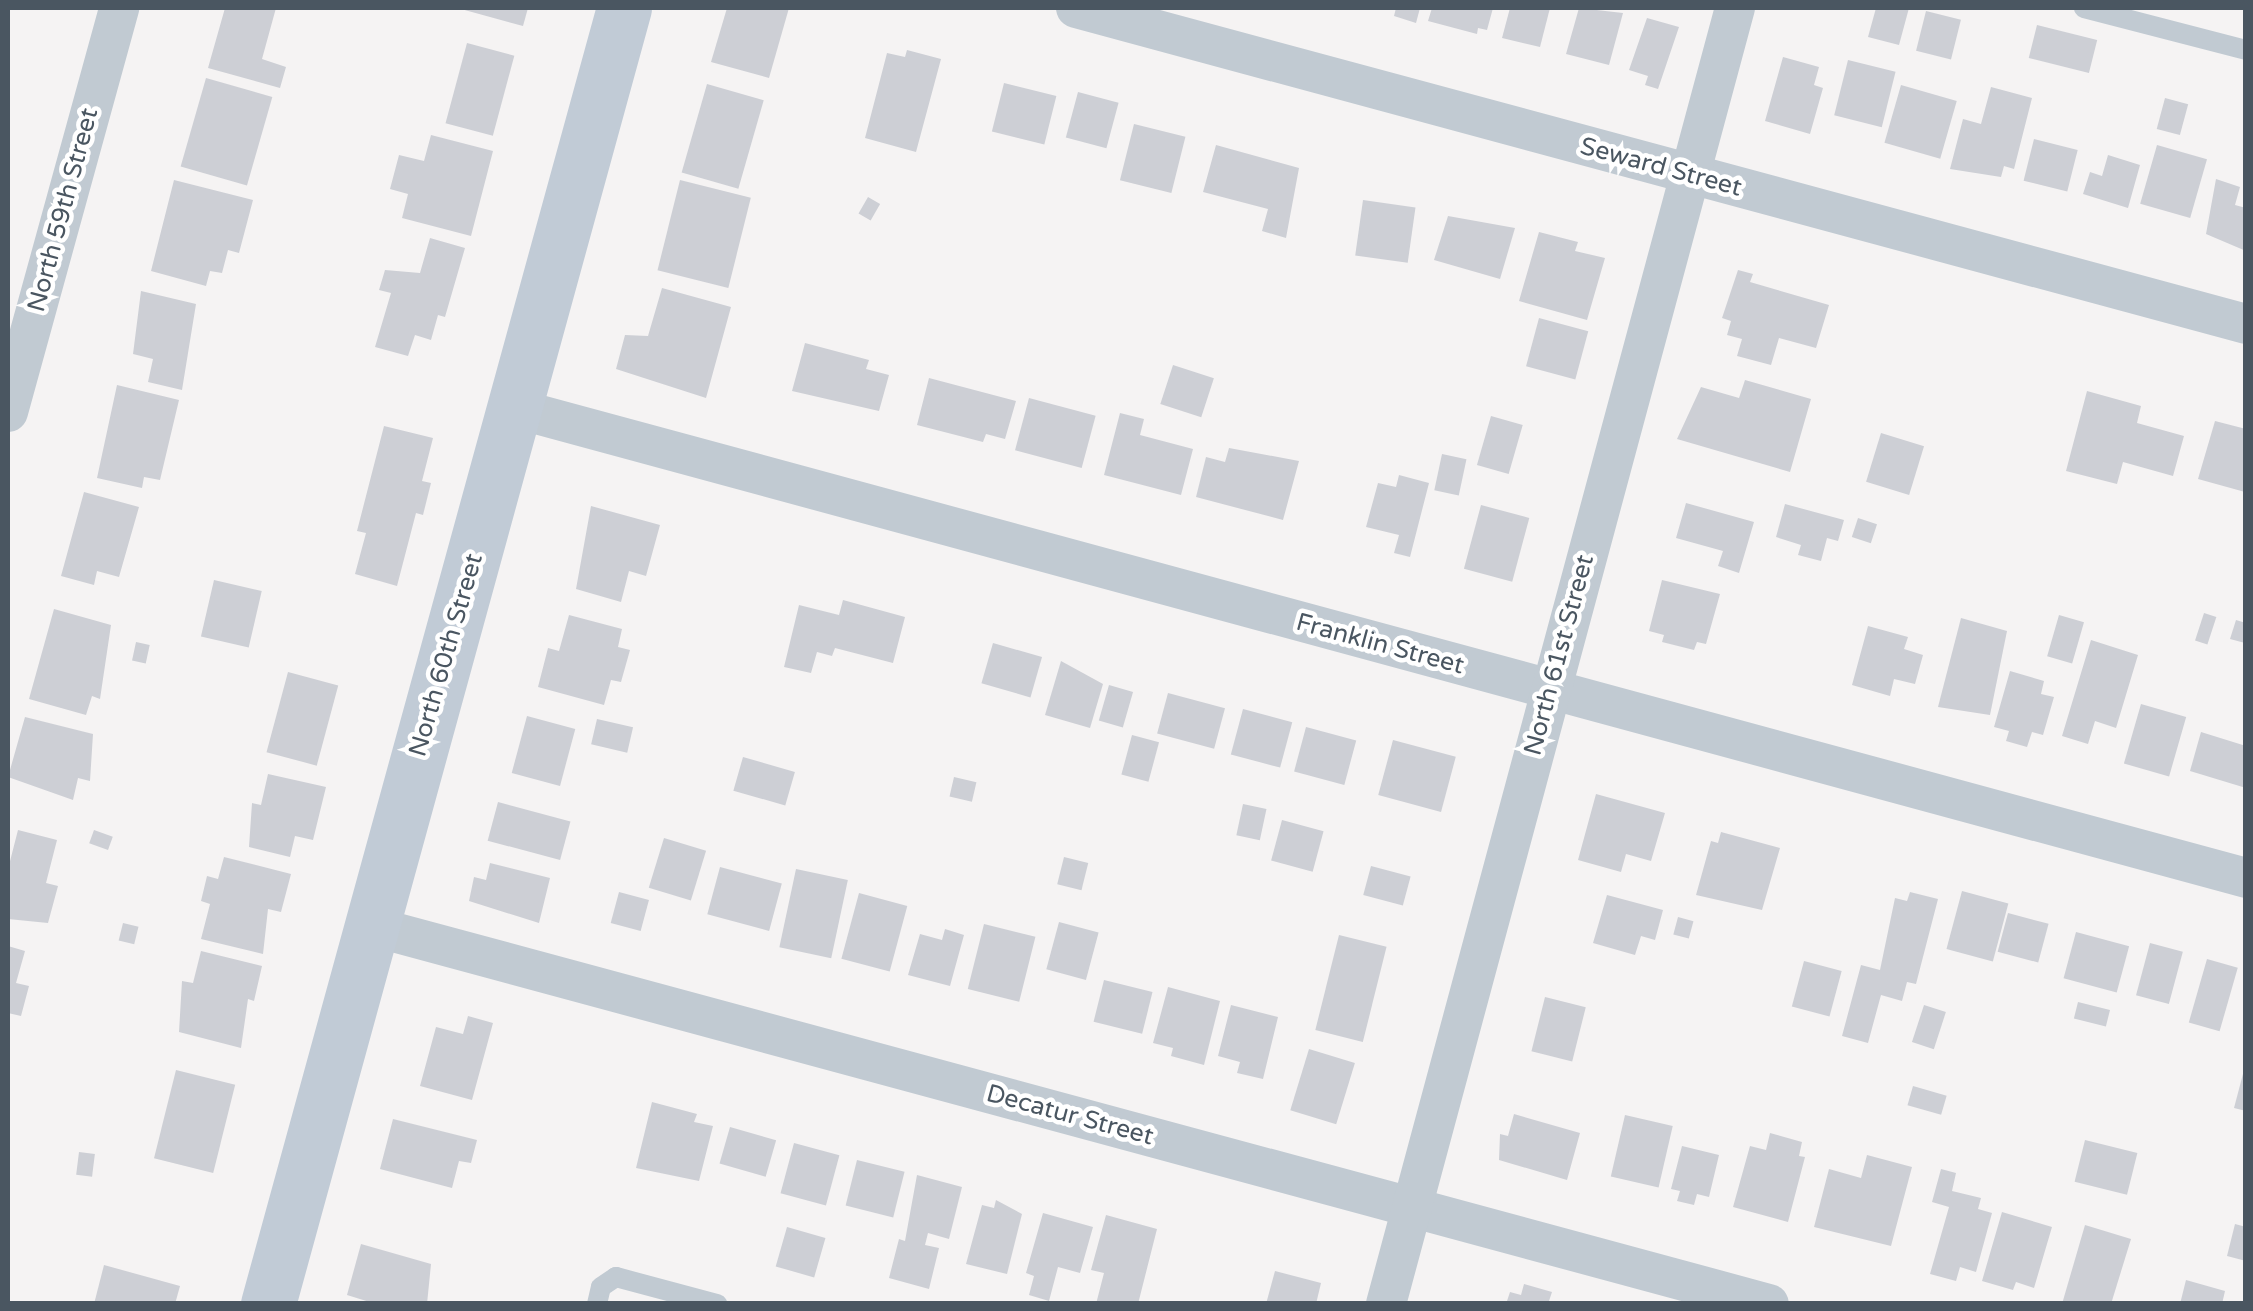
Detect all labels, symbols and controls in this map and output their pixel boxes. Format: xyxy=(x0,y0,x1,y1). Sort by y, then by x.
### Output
street label: North 59th Street xyxy=(21,105,105,315)
street label: Seward Street xyxy=(1577,131,1745,203)
street label: North 60th Street xyxy=(403,550,489,760)
street label: North 61st Street xyxy=(1518,551,1600,759)
street label: Franklin Street xyxy=(1293,607,1467,681)
street label: Decatur Street xyxy=(983,1078,1157,1152)

